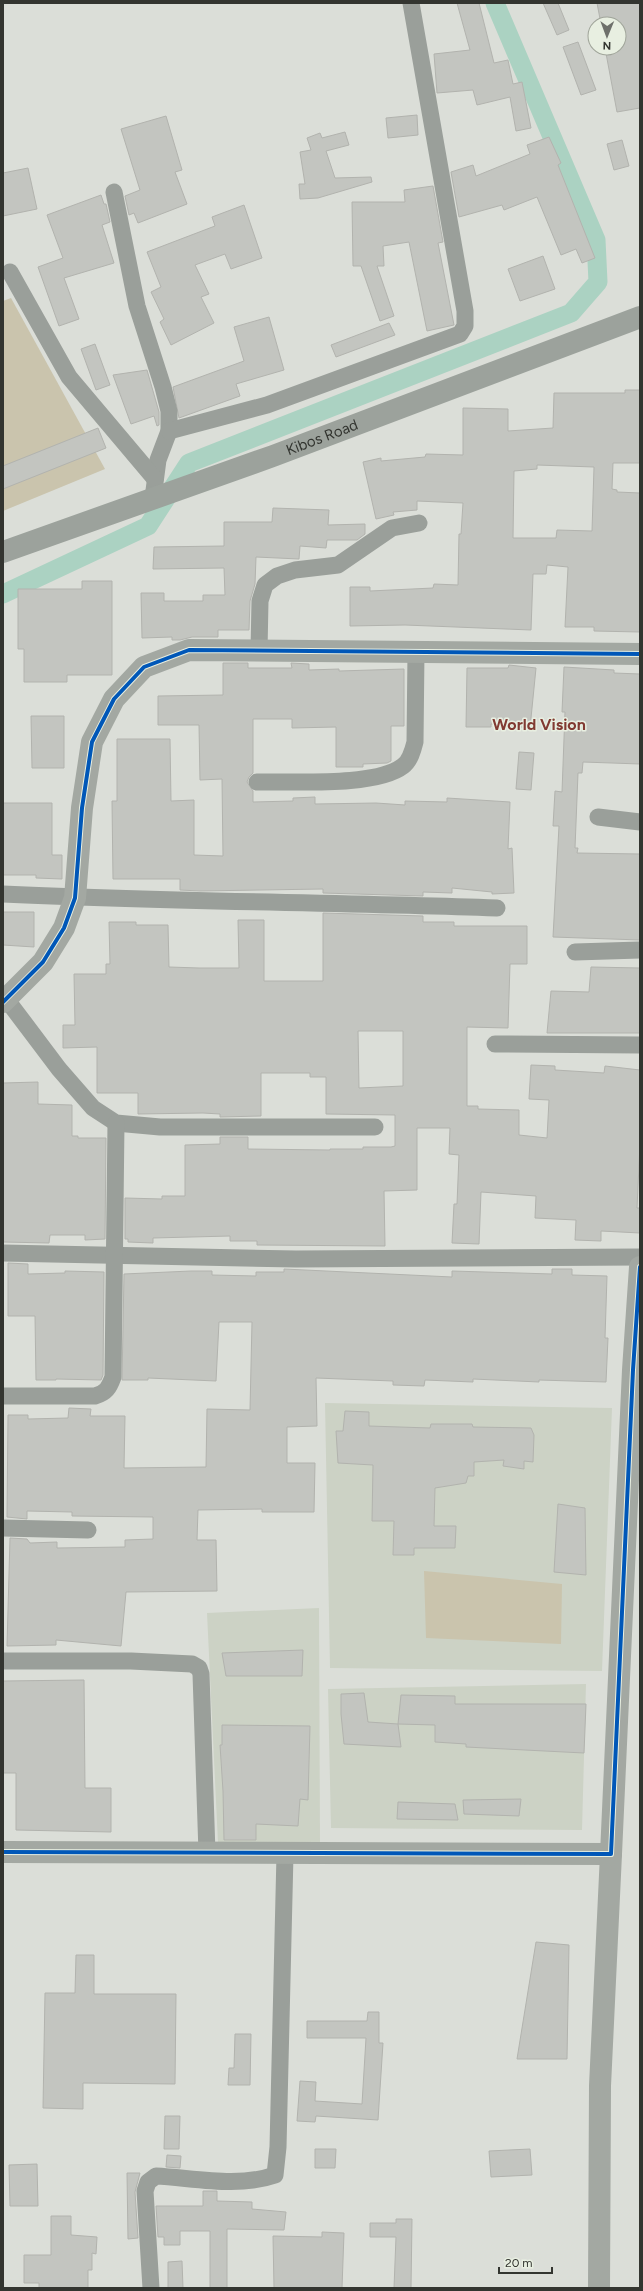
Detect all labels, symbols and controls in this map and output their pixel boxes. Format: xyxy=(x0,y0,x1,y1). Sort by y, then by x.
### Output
north arrow xyxy=(587,16,627,56)
text: N xyxy=(602,39,611,52)
street label: Kibos Road xyxy=(284,416,360,459)
district label: World Vision xyxy=(492,715,586,734)
scale bar xyxy=(499,2249,552,2275)
text: 20 m xyxy=(505,2256,533,2270)

